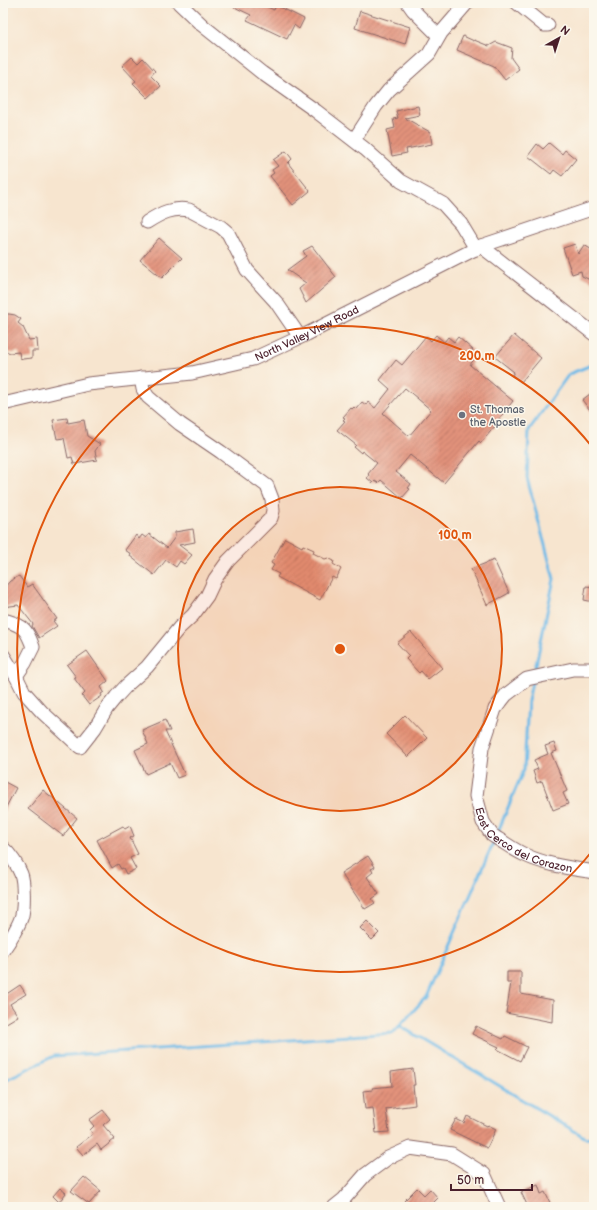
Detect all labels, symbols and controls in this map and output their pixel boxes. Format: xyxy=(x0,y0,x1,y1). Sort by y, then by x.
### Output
north arrow xyxy=(539,18,579,58)
text: N xyxy=(558,23,572,38)
street label: North Valley View Road xyxy=(253,303,361,364)
text: 200 m xyxy=(459,349,495,364)
place label: St. Thomas the Apostle xyxy=(470,403,526,429)
marker: St. Thomas the Apostle xyxy=(457,410,467,420)
text: 100 m xyxy=(438,528,472,543)
centre of rings xyxy=(333,642,347,656)
street label: East Cerco del Corazon xyxy=(472,806,573,875)
scale bar xyxy=(451,1166,532,1192)
text: 50 m xyxy=(457,1173,484,1188)

